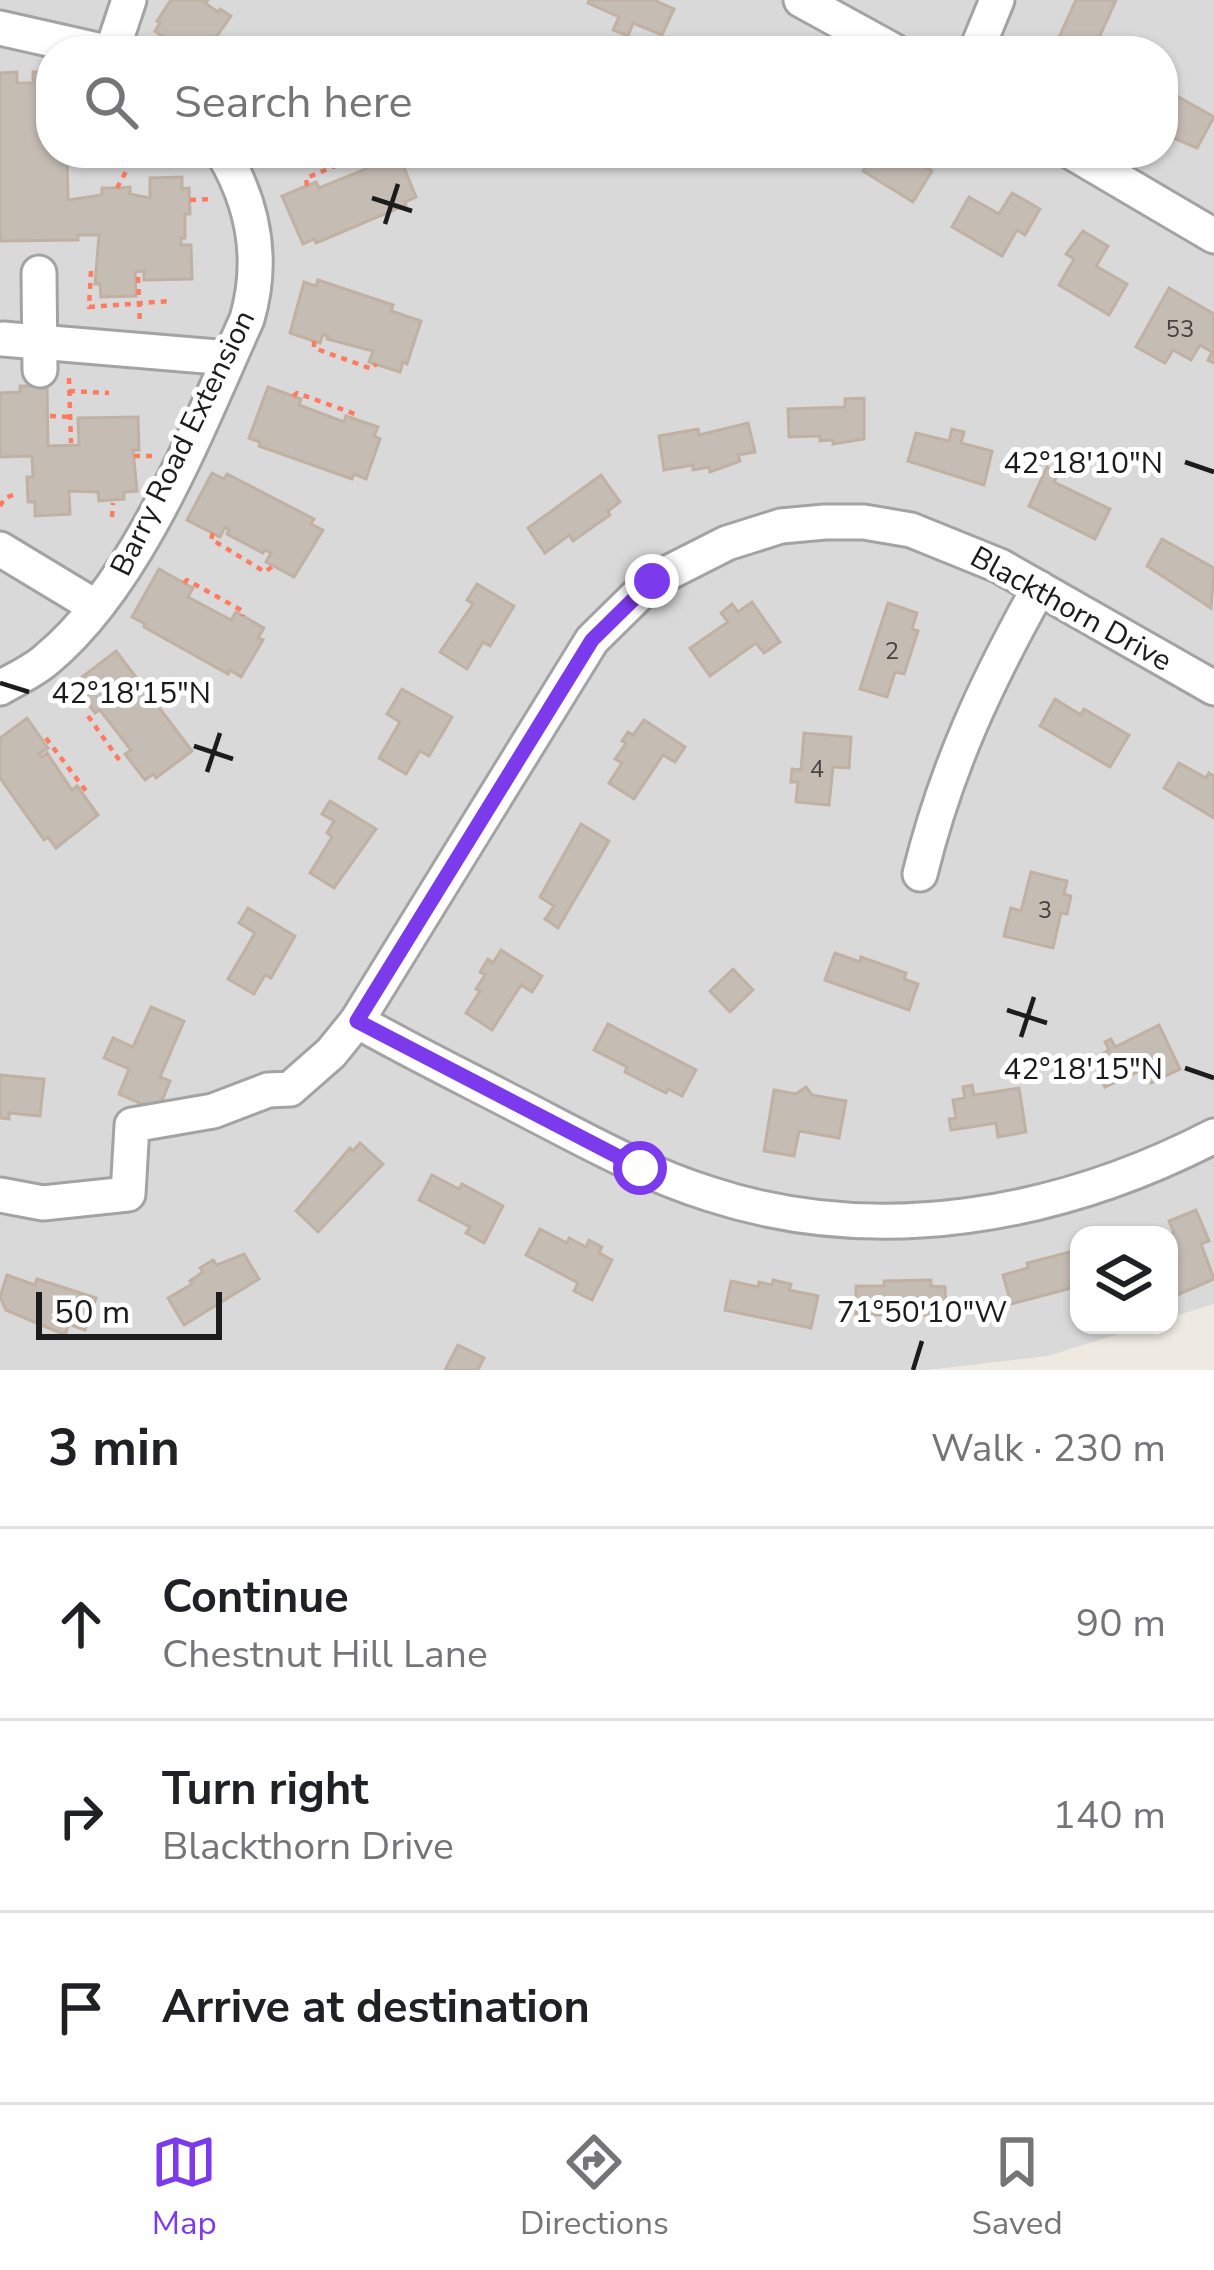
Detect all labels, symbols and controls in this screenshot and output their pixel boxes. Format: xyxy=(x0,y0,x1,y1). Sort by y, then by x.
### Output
search box xyxy=(36,36,1178,168)
icon: search xyxy=(78,69,144,135)
text: Search here xyxy=(174,72,413,133)
street label: Barry Road Extension xyxy=(101,303,265,583)
house number: 53 xyxy=(1166,313,1194,345)
text: 42°18'10"N xyxy=(1003,443,1163,484)
street label: Blackthorn Drive xyxy=(963,537,1179,681)
route end xyxy=(625,554,679,608)
house number: 2 xyxy=(885,635,899,667)
text: 42°18'15"N xyxy=(51,673,211,714)
house number: 4 xyxy=(810,753,824,785)
house number: 3 xyxy=(1038,894,1052,926)
text: 42°18'15"N xyxy=(1003,1049,1163,1090)
route start xyxy=(613,1141,667,1195)
map controls xyxy=(1070,1226,1178,1334)
button: layers xyxy=(1070,1226,1178,1334)
scale bar xyxy=(36,1286,222,1339)
text: 50 m xyxy=(54,1290,130,1335)
text: 71°50'10"W xyxy=(837,1292,1007,1333)
text: 3 min xyxy=(48,1413,180,1483)
text: Walk · 230 m xyxy=(931,1422,1166,1475)
text: Continue xyxy=(162,1567,349,1628)
icon: ahead xyxy=(48,1591,114,1657)
text: 90 m xyxy=(1076,1597,1166,1650)
text: Chestnut Hill Lane xyxy=(162,1628,488,1681)
text: Turn right xyxy=(162,1759,369,1820)
icon: right xyxy=(48,1783,114,1849)
text: 140 m xyxy=(1052,1789,1166,1842)
text: Blackthorn Drive xyxy=(162,1820,454,1873)
icon: arrive xyxy=(48,1975,114,2041)
text: Arrive at destination xyxy=(162,1977,590,2038)
tab: Map xyxy=(151,2129,217,2246)
tab: Directions xyxy=(520,2129,669,2246)
tab: Saved xyxy=(971,2129,1063,2246)

